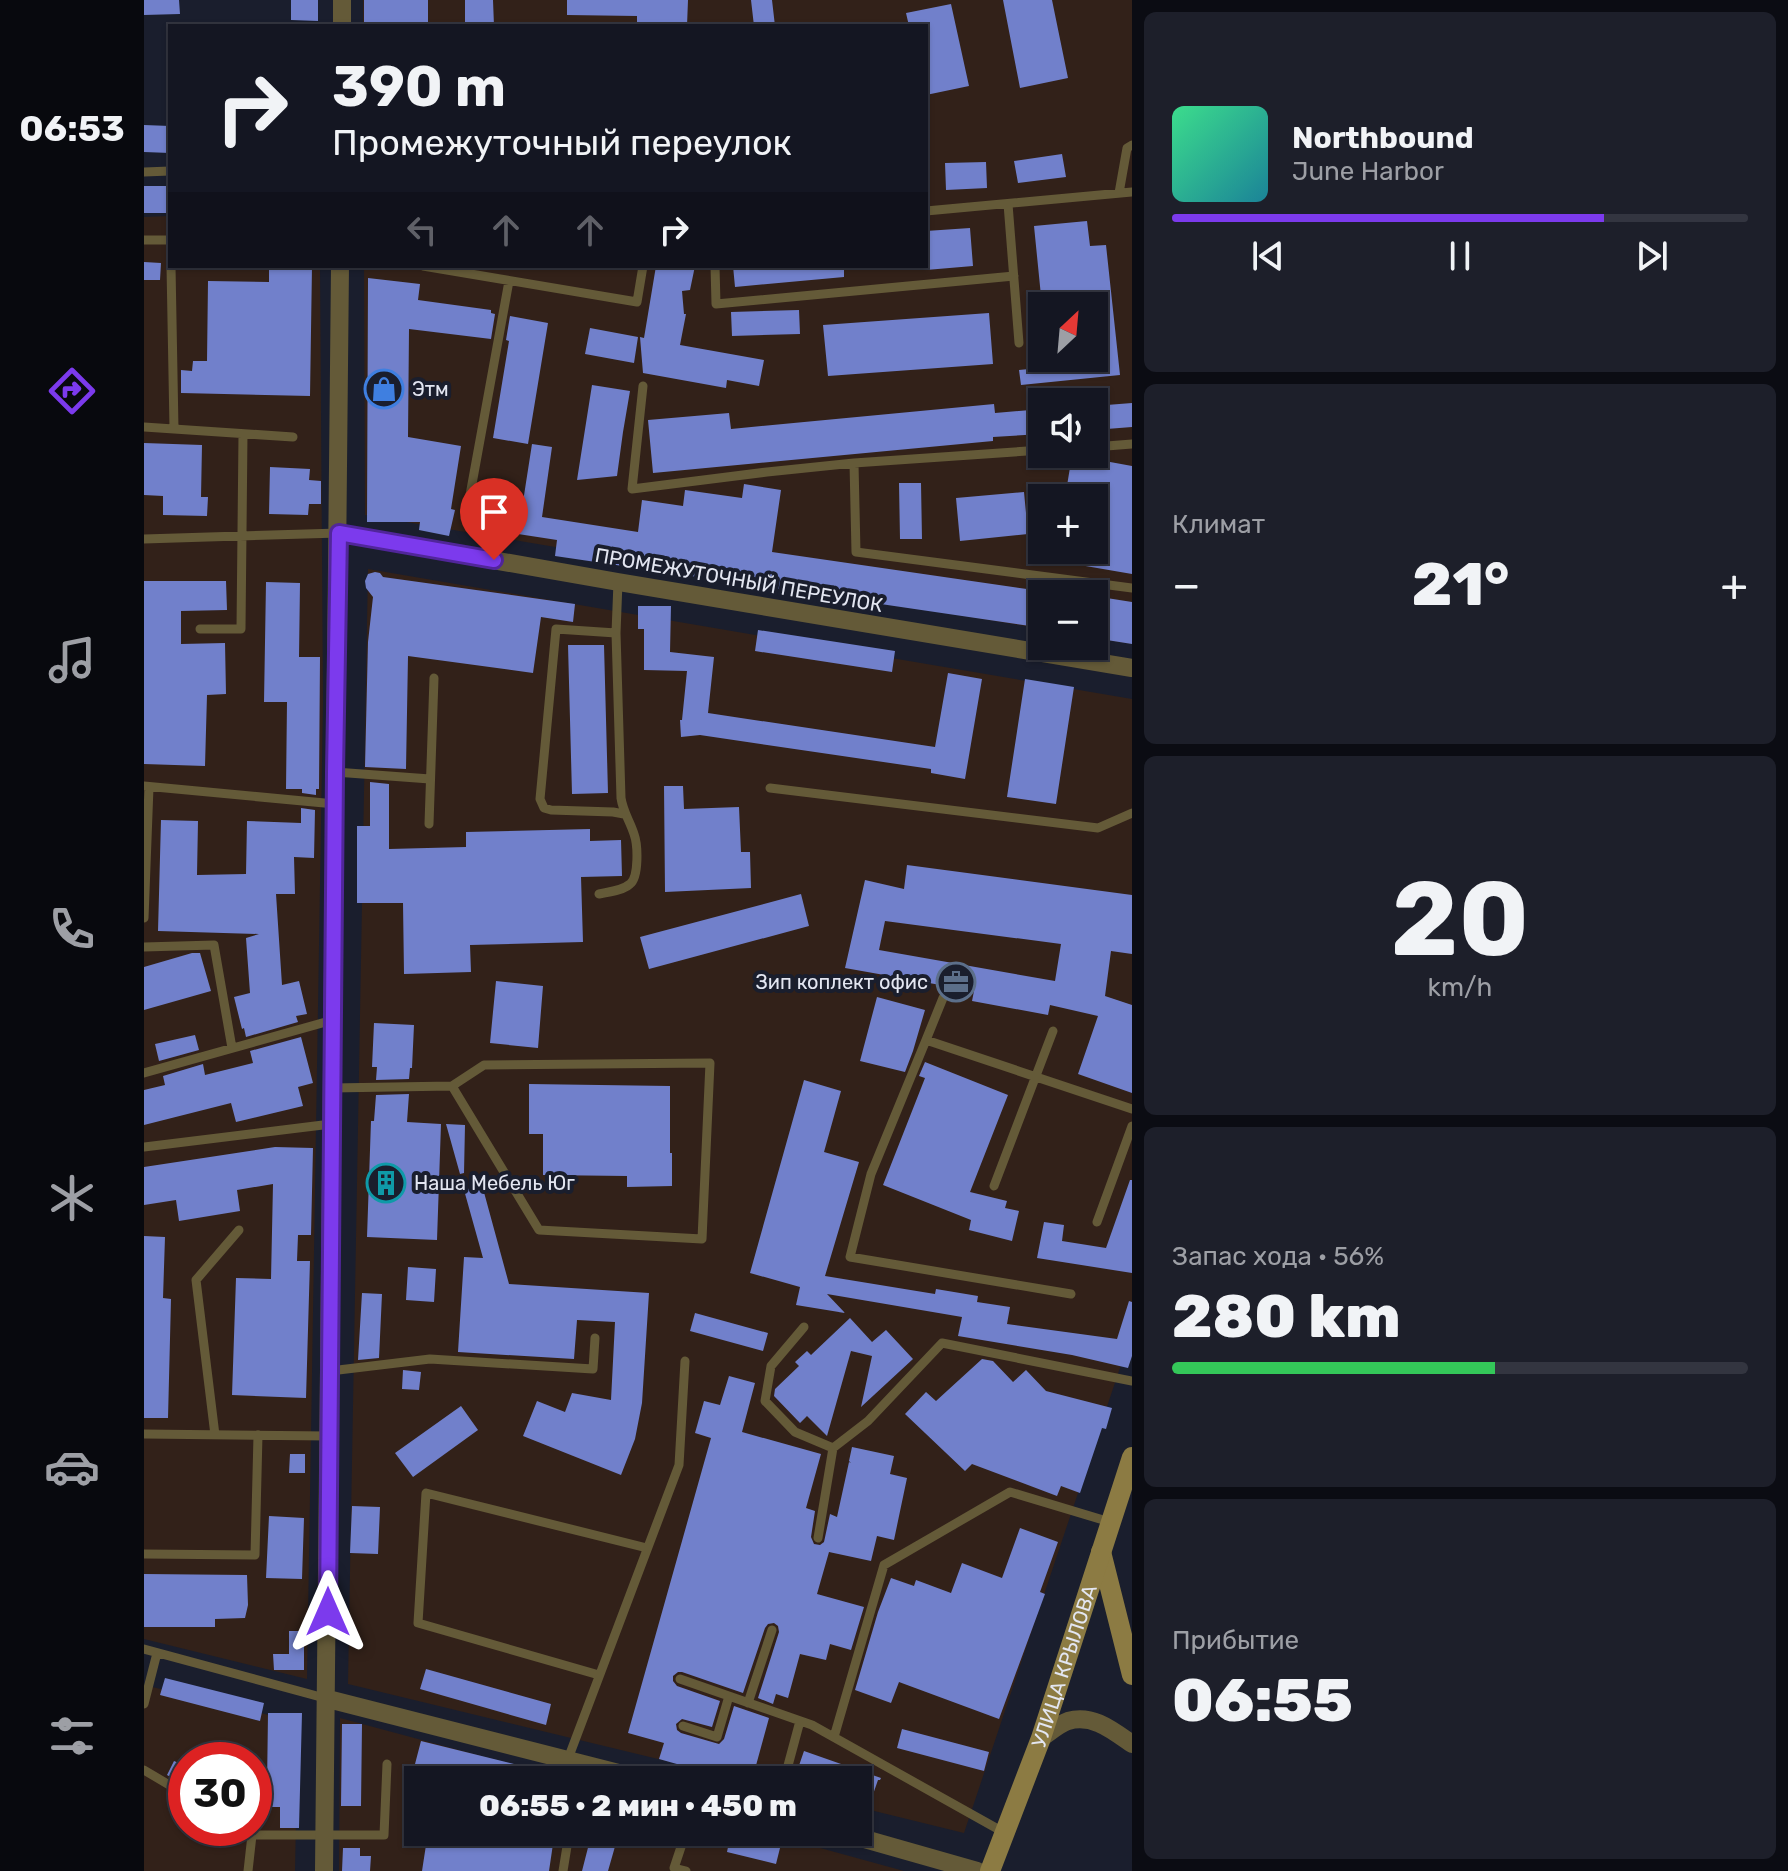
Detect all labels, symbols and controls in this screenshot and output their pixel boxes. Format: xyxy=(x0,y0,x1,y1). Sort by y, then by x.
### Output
text: 390 m xyxy=(332,54,506,120)
icon: right xyxy=(200,56,304,160)
text: 06:53 xyxy=(19,107,125,150)
text: Northbound xyxy=(1292,120,1474,156)
text: Промежуточный переулок xyxy=(332,121,792,164)
text: June Harbor xyxy=(1292,156,1444,187)
icon: left xyxy=(400,208,444,252)
icon: ahead xyxy=(484,208,528,252)
icon: ahead xyxy=(568,208,612,252)
icon: right xyxy=(652,208,696,252)
icon: previous xyxy=(1246,234,1290,278)
icon: pause xyxy=(1438,234,1482,278)
icon: next xyxy=(1630,234,1674,278)
north arrow xyxy=(1028,292,1108,372)
map controls xyxy=(1028,292,1108,660)
icon: directions xyxy=(44,363,100,419)
shop icon: Этм xyxy=(363,368,405,410)
place label: Этм xyxy=(412,377,449,401)
button: sound xyxy=(1028,388,1108,468)
pin xyxy=(460,478,528,560)
button: + xyxy=(1028,484,1108,564)
icon: arrive xyxy=(472,490,516,534)
text: Климат xyxy=(1172,509,1265,540)
street label: ПРОМЕЖУТОЧНЫЙ ПЕРЕУЛОК xyxy=(593,543,885,617)
text: 21° xyxy=(1412,549,1509,620)
text: − xyxy=(1172,559,1201,611)
text: + xyxy=(1721,559,1748,611)
button: − xyxy=(1028,580,1108,660)
icon: music xyxy=(44,632,100,688)
text: 20 xyxy=(1391,858,1529,981)
icon: phone xyxy=(44,901,100,957)
office icon: Зип коплект офис xyxy=(935,961,977,1003)
place label: Зип коплект офис xyxy=(755,970,928,994)
text: km/h xyxy=(1428,972,1492,1003)
building icon: Наша Мебель Юг xyxy=(365,1162,407,1204)
icon: climate xyxy=(44,1170,100,1226)
place label: Наша Мебель Юг xyxy=(414,1171,575,1195)
text: Запас хода · 56% xyxy=(1172,1241,1384,1272)
text: 280 km xyxy=(1172,1281,1401,1352)
icon: car xyxy=(44,1439,100,1495)
position arrow xyxy=(286,1570,370,1654)
street label: УЛИЦА КРЫЛОВА xyxy=(1026,1582,1102,1751)
text: Прибытие xyxy=(1172,1625,1299,1656)
text: 06:55 xyxy=(1172,1665,1353,1736)
icon: filters xyxy=(44,1708,100,1764)
speed limit sign: 30 xyxy=(168,1742,272,1846)
text: 06:55 · 2 мин · 450 m xyxy=(479,1788,797,1824)

